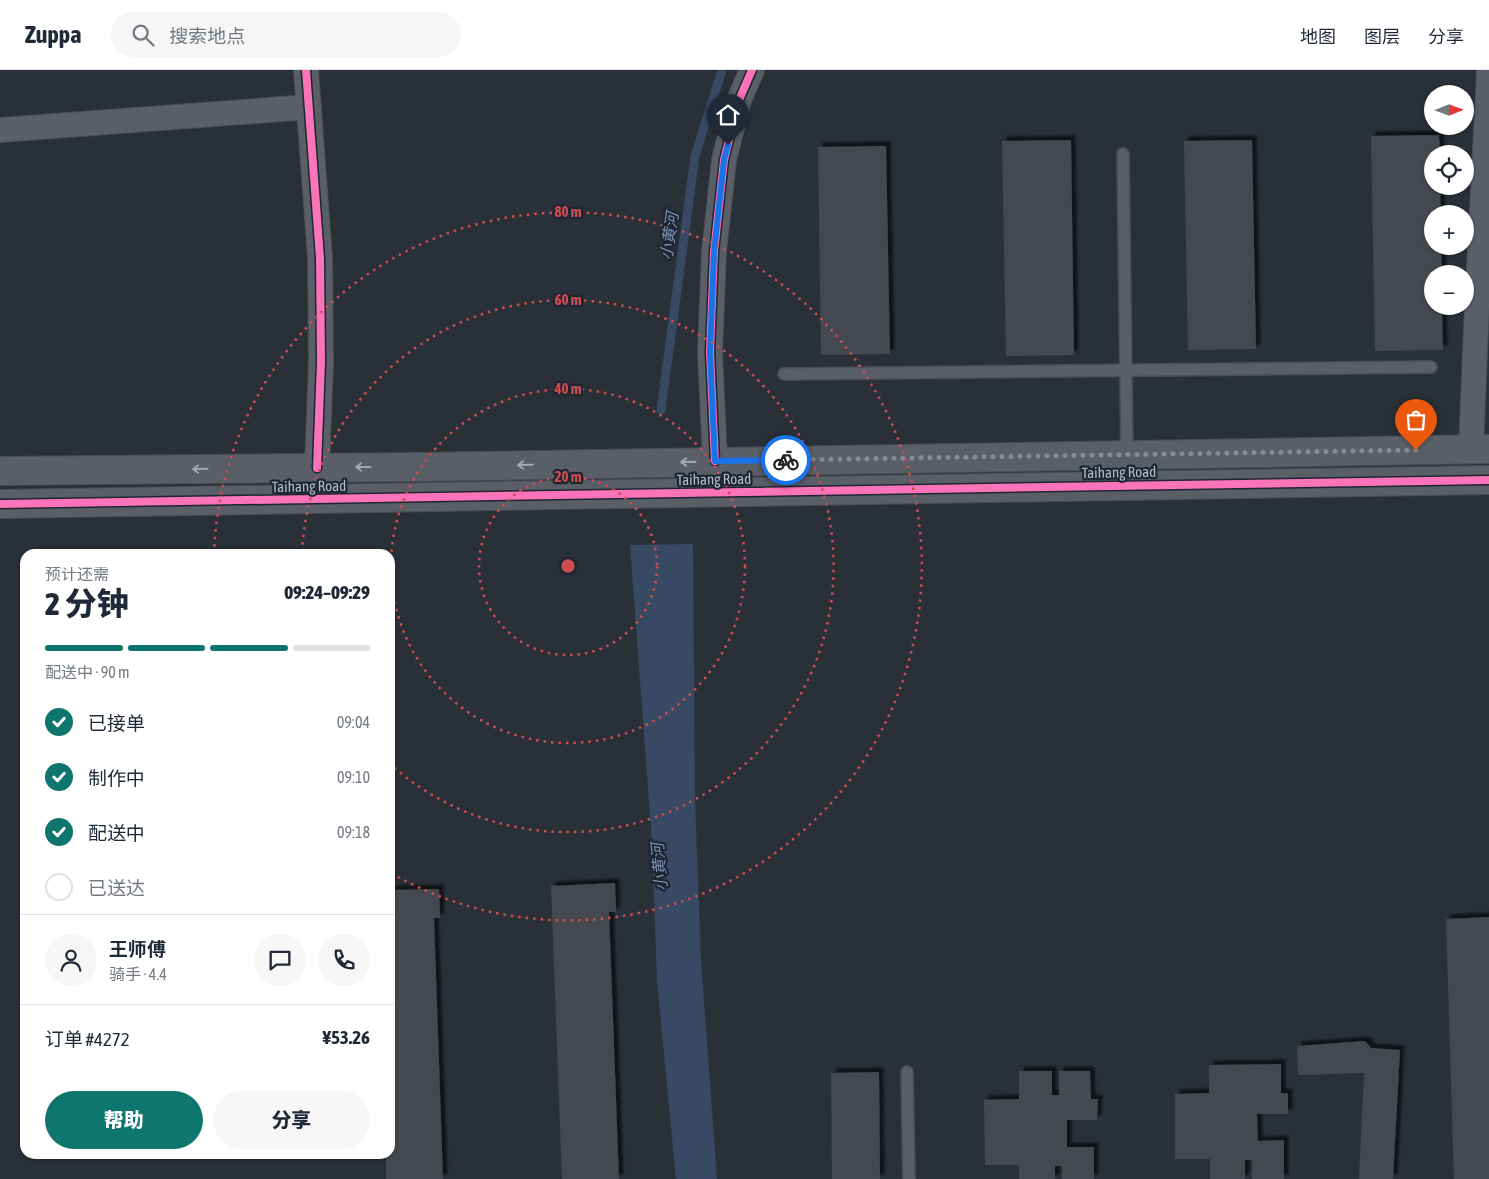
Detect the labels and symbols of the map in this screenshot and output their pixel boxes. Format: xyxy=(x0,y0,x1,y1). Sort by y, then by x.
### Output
north arrow xyxy=(1424,85,1474,135)
pin xyxy=(707,94,749,145)
text: 80 m xyxy=(555,203,582,220)
water label: 小黄河 xyxy=(657,208,682,261)
text: 60 m xyxy=(555,291,582,308)
text: 40 m xyxy=(554,380,582,397)
pin xyxy=(1395,399,1437,450)
courier xyxy=(761,435,811,485)
one-way arrow xyxy=(680,457,696,467)
one-way arrow xyxy=(518,460,534,470)
one-way arrow xyxy=(355,462,372,472)
street label: Taihang Road xyxy=(1082,463,1156,481)
one-way arrow xyxy=(193,464,209,474)
text: 20 m xyxy=(555,468,582,485)
street label: Taihang Road xyxy=(677,470,751,488)
street label: Taihang Road xyxy=(272,477,346,495)
centre of rings xyxy=(559,557,577,575)
water label: 小黄河 xyxy=(648,839,670,892)

